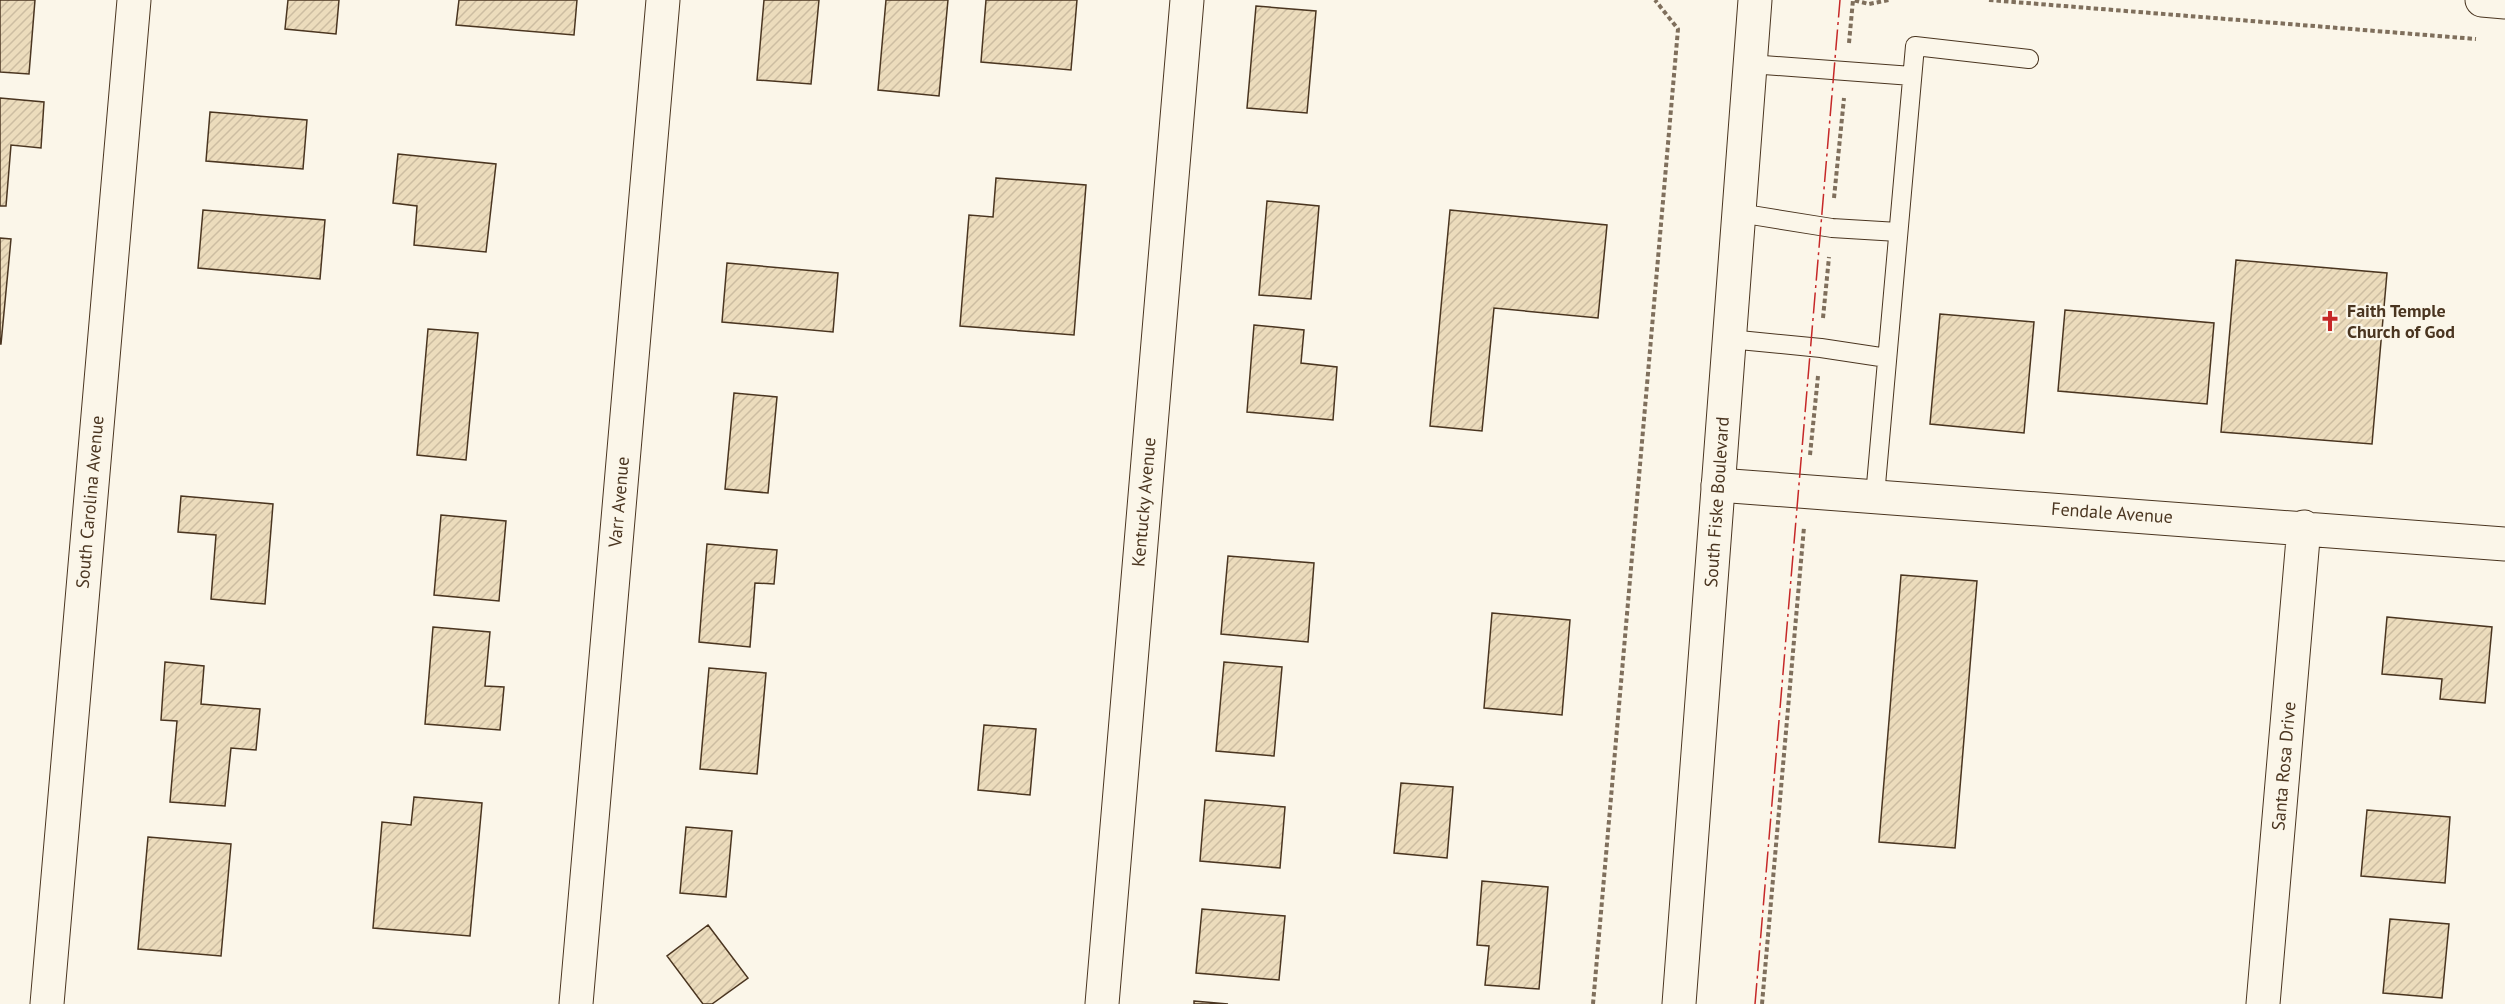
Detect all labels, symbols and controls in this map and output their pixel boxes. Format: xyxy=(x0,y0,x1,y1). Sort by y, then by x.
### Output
place label: Faith Temple Church of God xyxy=(2347,299,2455,343)
church icon: Faith Temple Church of God xyxy=(2318,309,2342,333)
street label: South Carolina Avenue xyxy=(70,414,109,589)
street label: South Fiske Boulevard xyxy=(1699,416,1734,588)
street label: Kentucky Avenue xyxy=(1126,436,1161,568)
street label: Varr Avenue xyxy=(603,456,634,549)
street label: Fendale Avenue xyxy=(2050,497,2174,528)
street label: Santa Rosa Drive xyxy=(2266,701,2301,831)

